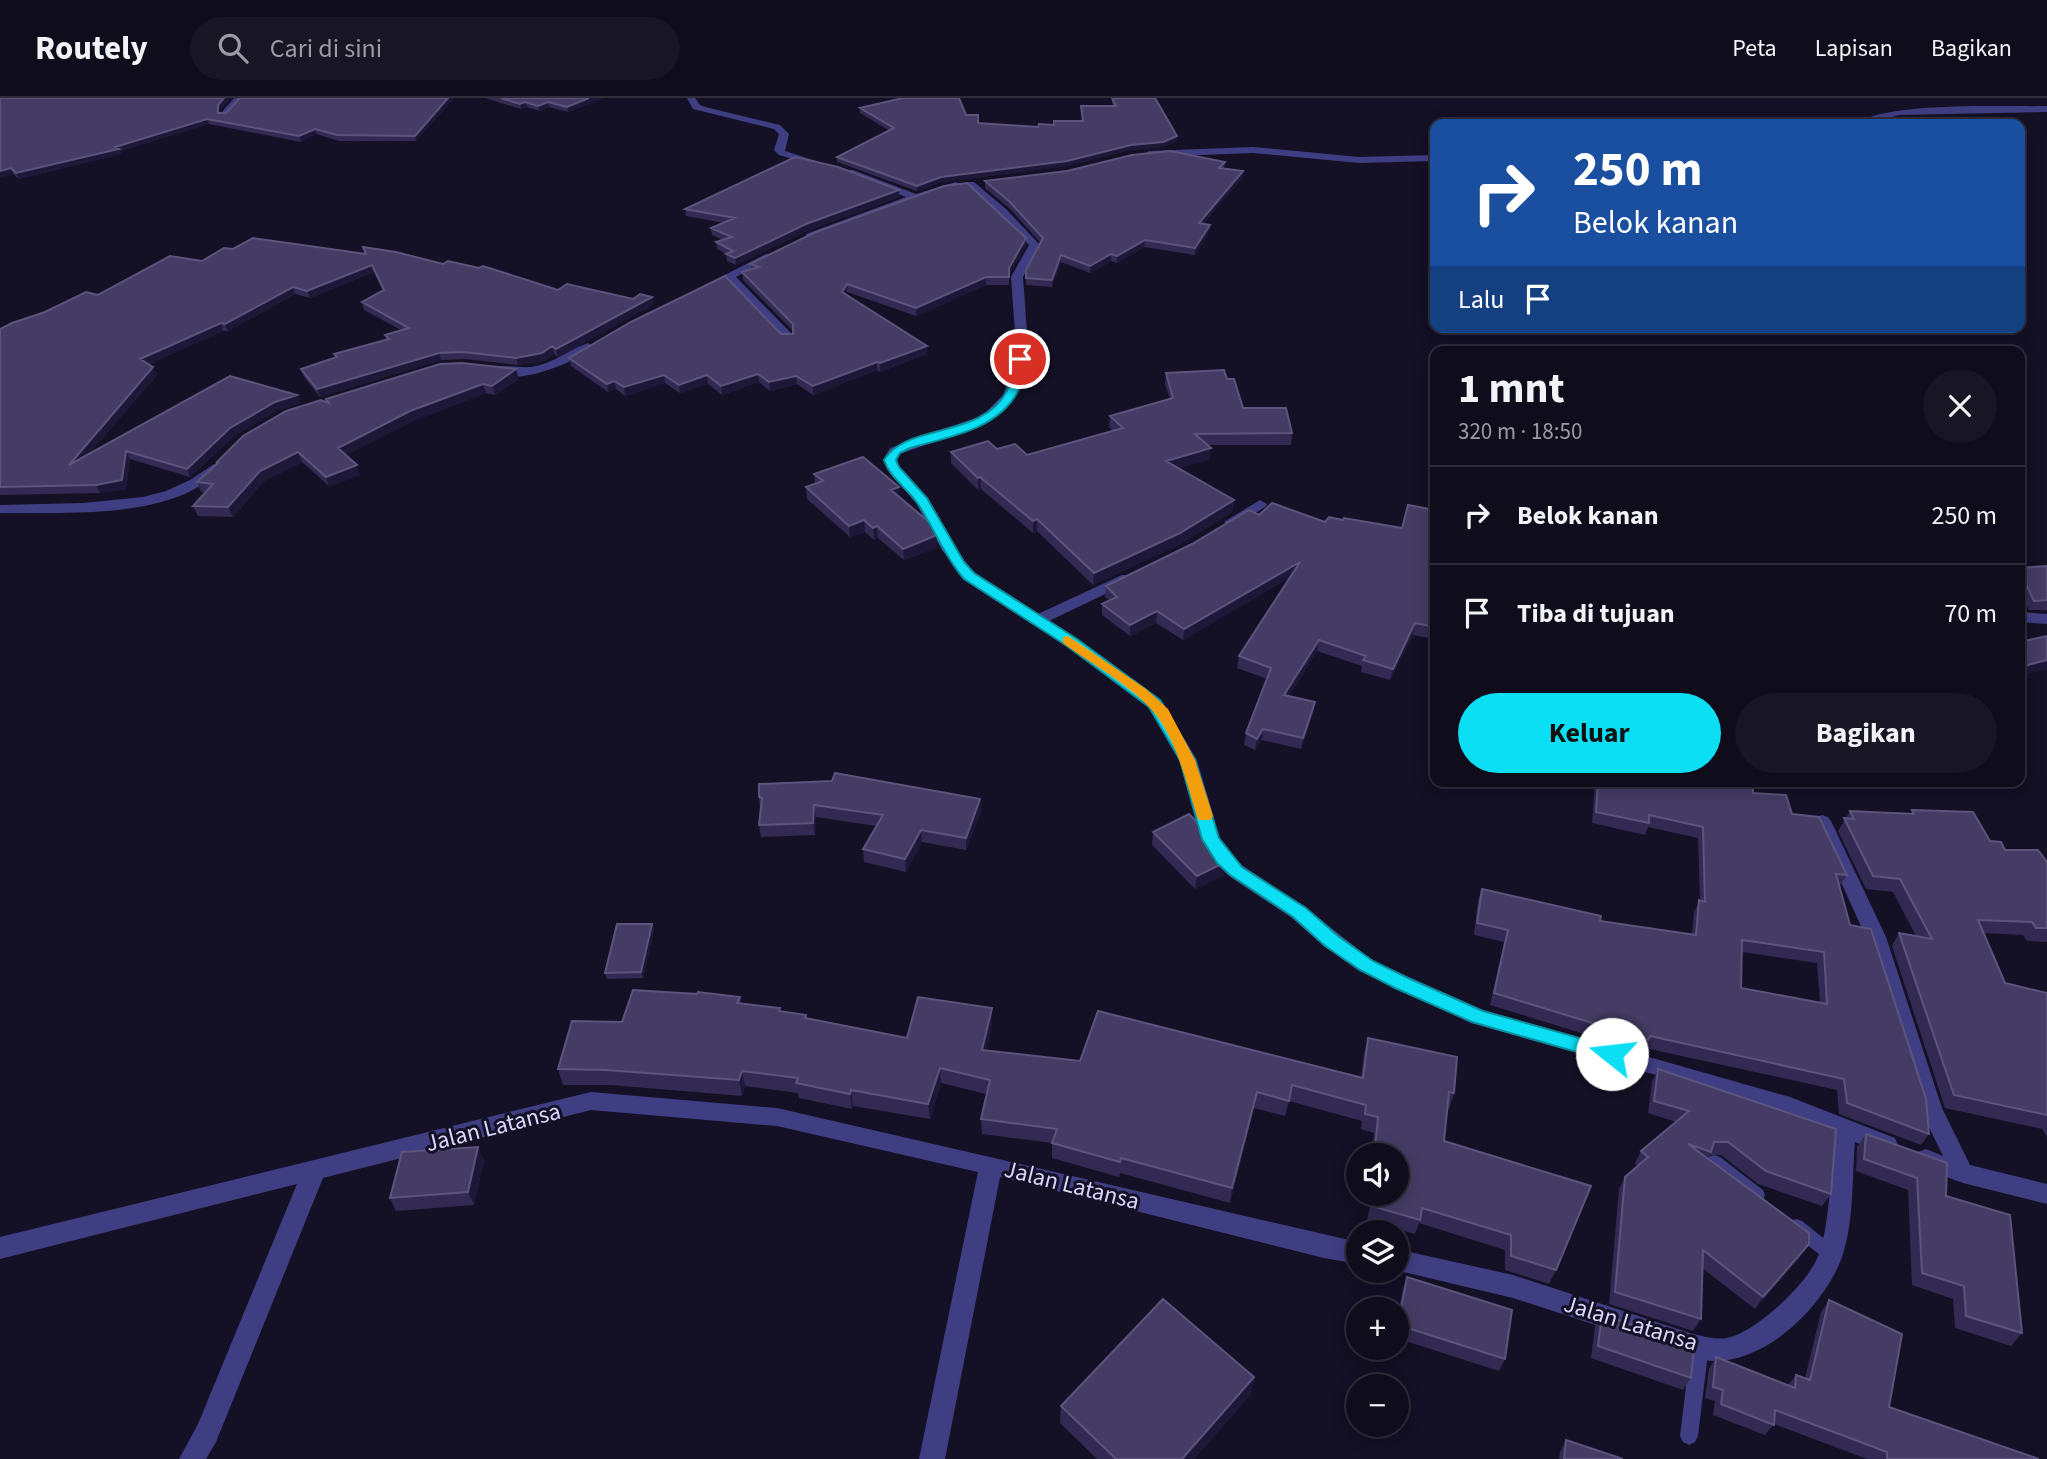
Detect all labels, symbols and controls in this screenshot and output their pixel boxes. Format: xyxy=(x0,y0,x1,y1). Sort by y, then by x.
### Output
search box xyxy=(190,17,680,80)
text: Routely xyxy=(35,25,148,72)
icon: search xyxy=(214,29,252,67)
text: Cari di sini xyxy=(270,30,382,67)
text: Peta xyxy=(1732,31,1777,66)
text: Lapisan xyxy=(1815,31,1893,66)
text: Bagikan xyxy=(1931,31,2012,66)
text: 250 m xyxy=(1573,135,1702,205)
icon: right xyxy=(1458,147,1549,238)
text: Belok kanan xyxy=(1573,200,1738,246)
icon: arrive xyxy=(1519,280,1557,318)
text: Lalu xyxy=(1458,281,1505,318)
pin xyxy=(990,329,1050,389)
icon: arrive xyxy=(1001,340,1039,378)
text: 1 mnt xyxy=(1458,359,1565,419)
button: close xyxy=(1923,369,1997,443)
text: 320 m · 18:50 xyxy=(1458,415,1582,448)
icon: right xyxy=(1458,496,1496,534)
text: Belok kanan xyxy=(1517,497,1659,534)
text: 250 m xyxy=(1931,497,1997,534)
icon: arrive xyxy=(1458,594,1496,632)
text: Tiba di tujuan xyxy=(1517,595,1675,632)
text: 70 m xyxy=(1944,595,1997,632)
button: Keluar xyxy=(1458,693,1721,773)
button: Bagikan xyxy=(1735,693,1997,773)
position arrow xyxy=(1575,1017,1649,1091)
street label: Jalan Latansa xyxy=(422,1094,564,1161)
map controls xyxy=(1346,1143,1409,1437)
button: sound xyxy=(1346,1143,1409,1206)
street label: Jalan Latansa xyxy=(1001,1152,1143,1219)
button: layers xyxy=(1346,1220,1409,1283)
street label: Jalan Latansa xyxy=(1560,1287,1702,1360)
button: + xyxy=(1346,1297,1409,1360)
button: − xyxy=(1346,1374,1409,1437)

